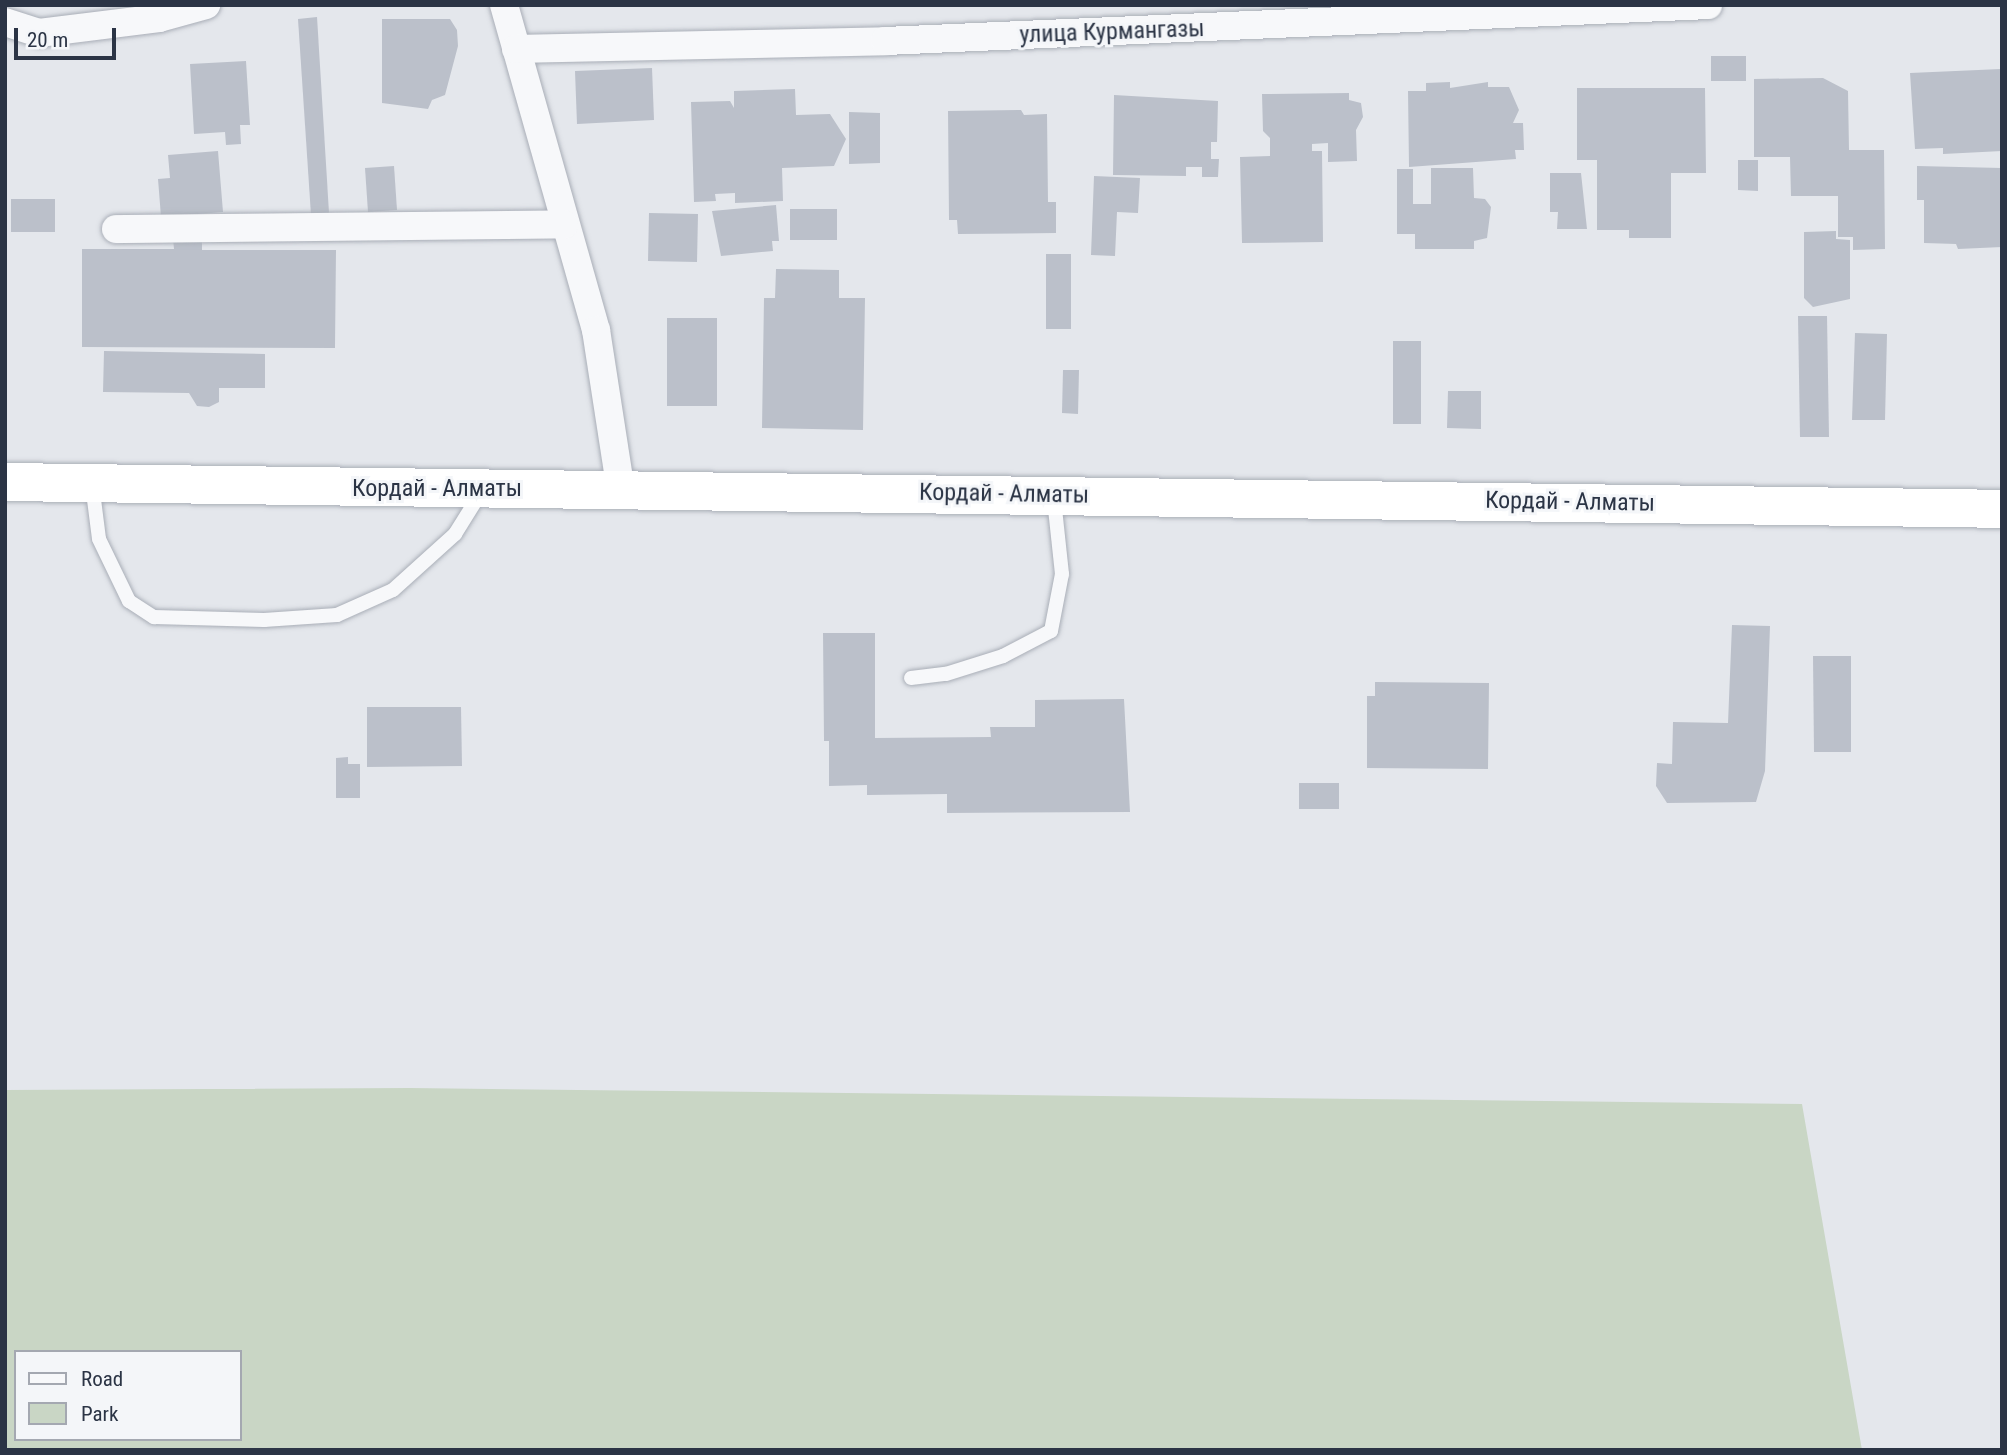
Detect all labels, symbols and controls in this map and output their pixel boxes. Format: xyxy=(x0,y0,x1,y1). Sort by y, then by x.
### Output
scale bar xyxy=(18,14,119,58)
street label: улица Курмангазы xyxy=(1019,14,1205,50)
text: 20 m xyxy=(27,28,68,52)
street label: Кордай - Алматы xyxy=(352,475,522,503)
street label: Кордай - Алматы xyxy=(919,478,1089,510)
street label: Кордай - Алматы xyxy=(1485,486,1655,518)
legend xyxy=(14,1350,242,1441)
text: Road xyxy=(81,1367,123,1391)
text: Park xyxy=(81,1402,118,1426)

